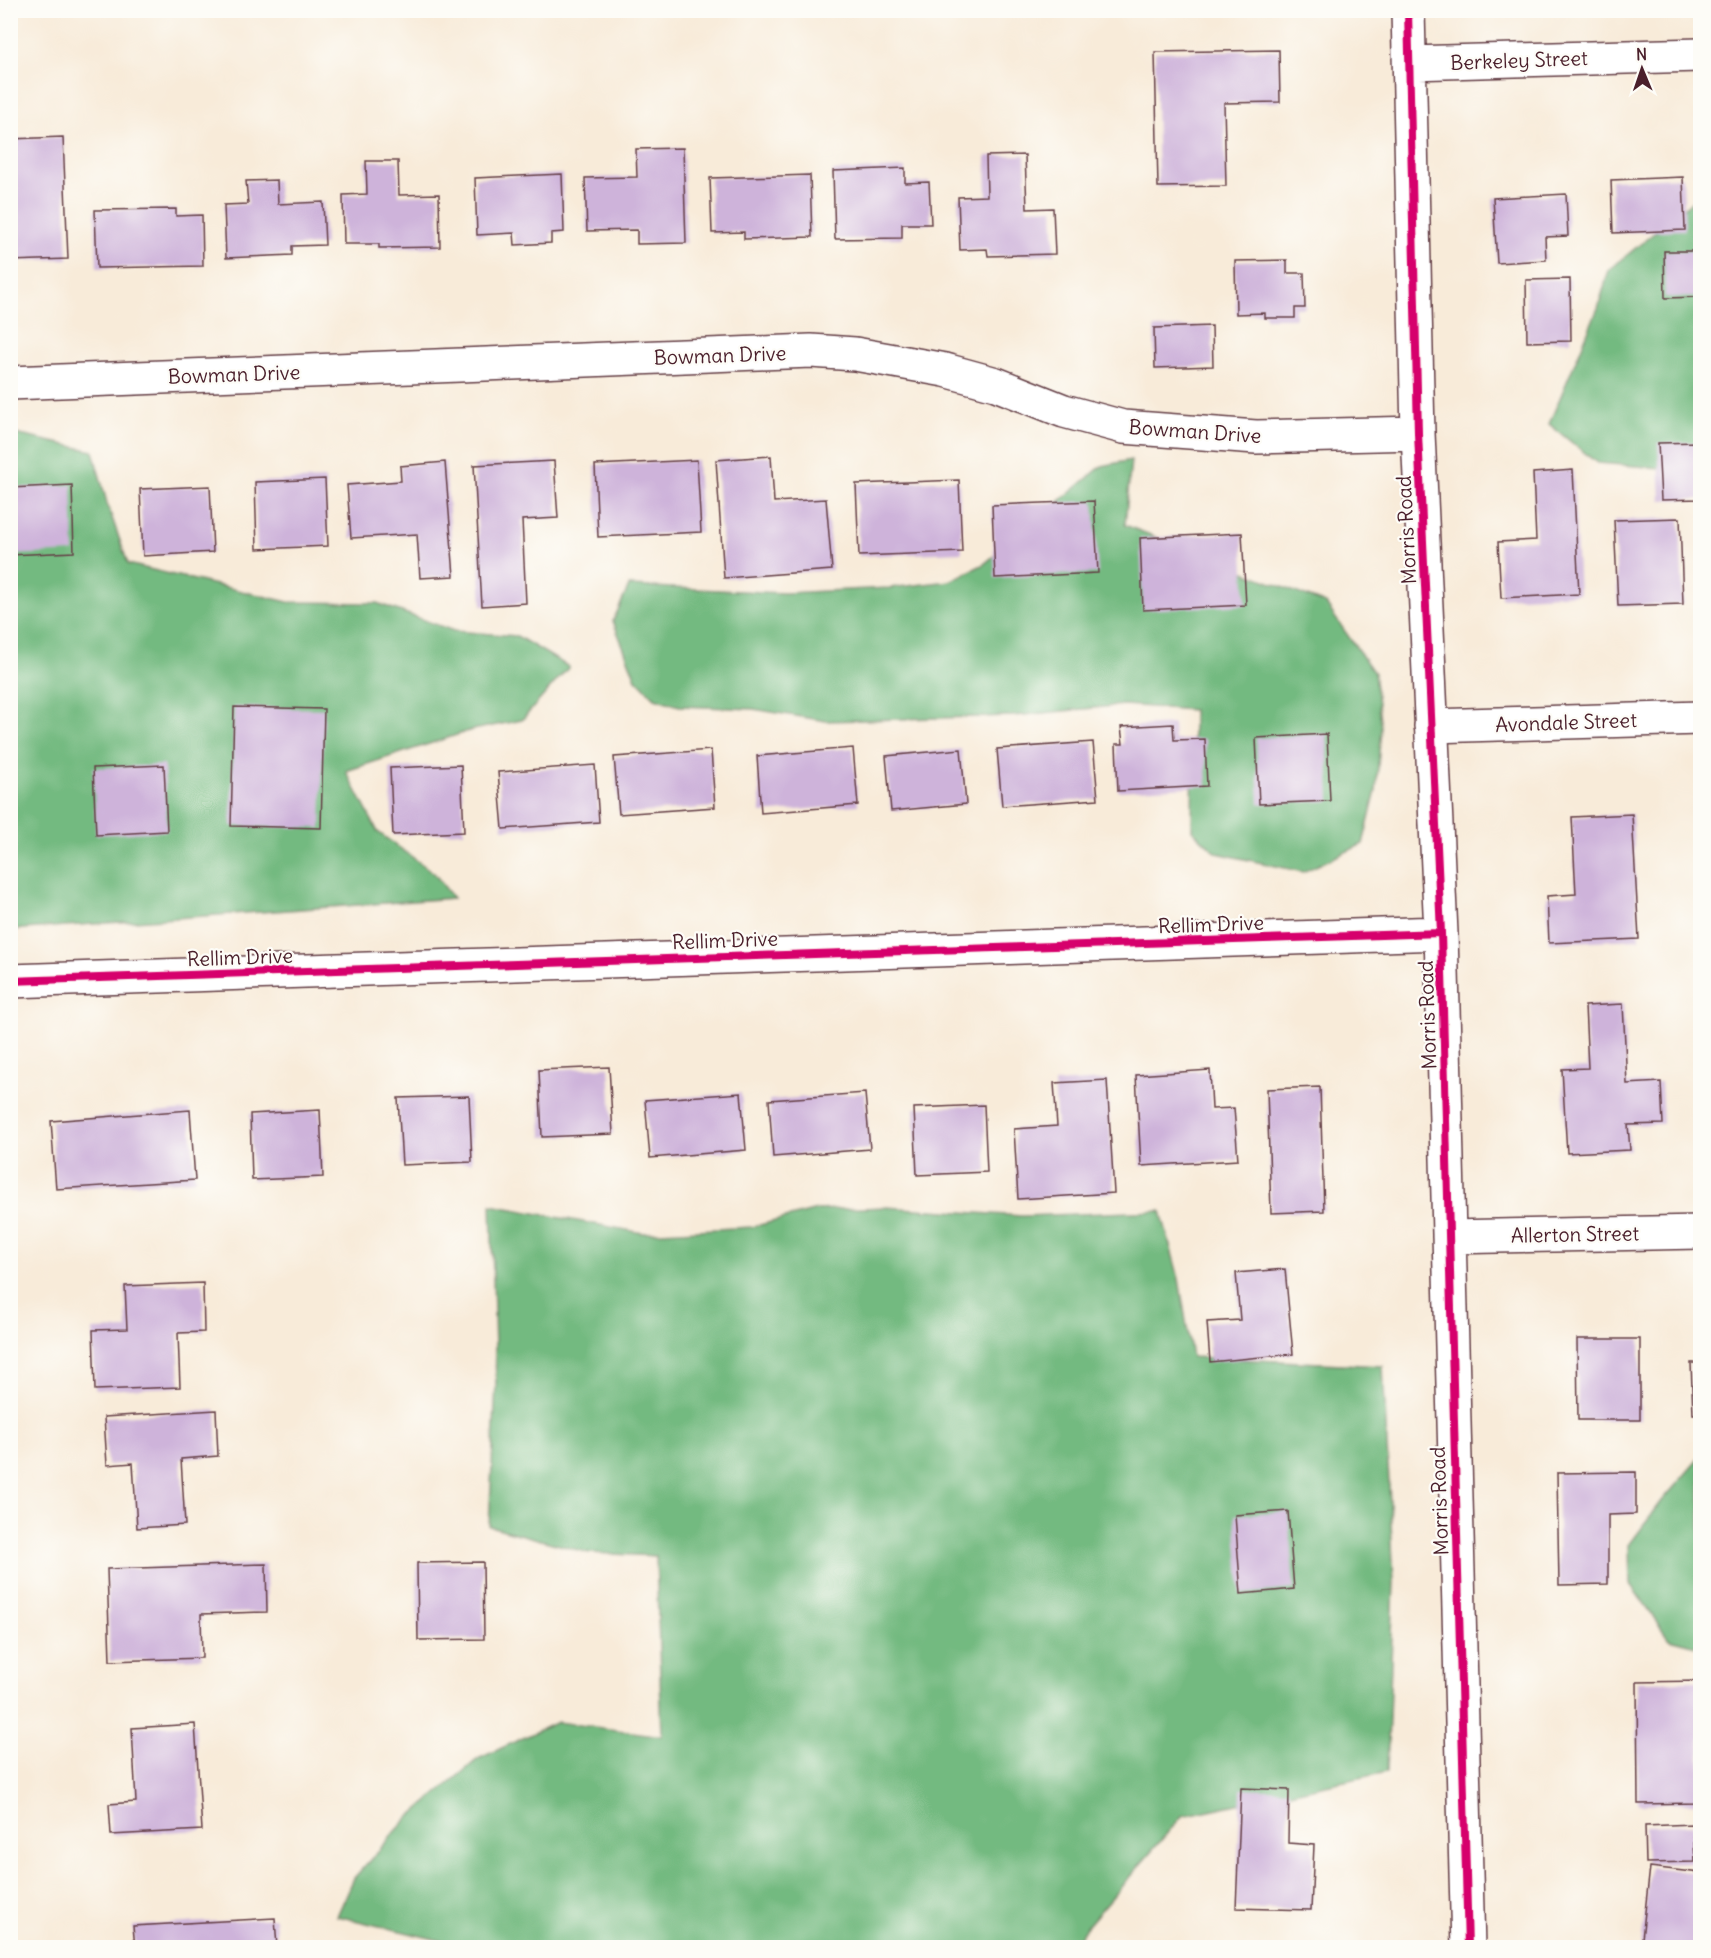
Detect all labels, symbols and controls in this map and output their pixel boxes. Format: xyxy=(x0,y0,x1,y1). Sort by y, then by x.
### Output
north arrow xyxy=(1612,39,1672,99)
text: N xyxy=(1636,44,1647,64)
street label: Berkeley Street xyxy=(1450,45,1588,75)
street label: Bowman Drive xyxy=(653,340,787,370)
street label: Bowman Drive xyxy=(167,359,301,389)
street label: Bowman Drive xyxy=(1128,414,1262,448)
street label: Morris Road xyxy=(1391,475,1421,585)
street label: Avondale Street xyxy=(1495,707,1638,737)
street label: Rellim Drive xyxy=(1158,910,1264,938)
street label: Rellim Drive xyxy=(672,926,778,954)
street label: Rellim Drive xyxy=(187,943,293,971)
street label: Morris Road xyxy=(1413,960,1441,1070)
street label: Allerton Street xyxy=(1511,1220,1640,1248)
street label: Morris Road xyxy=(1425,1446,1453,1556)

